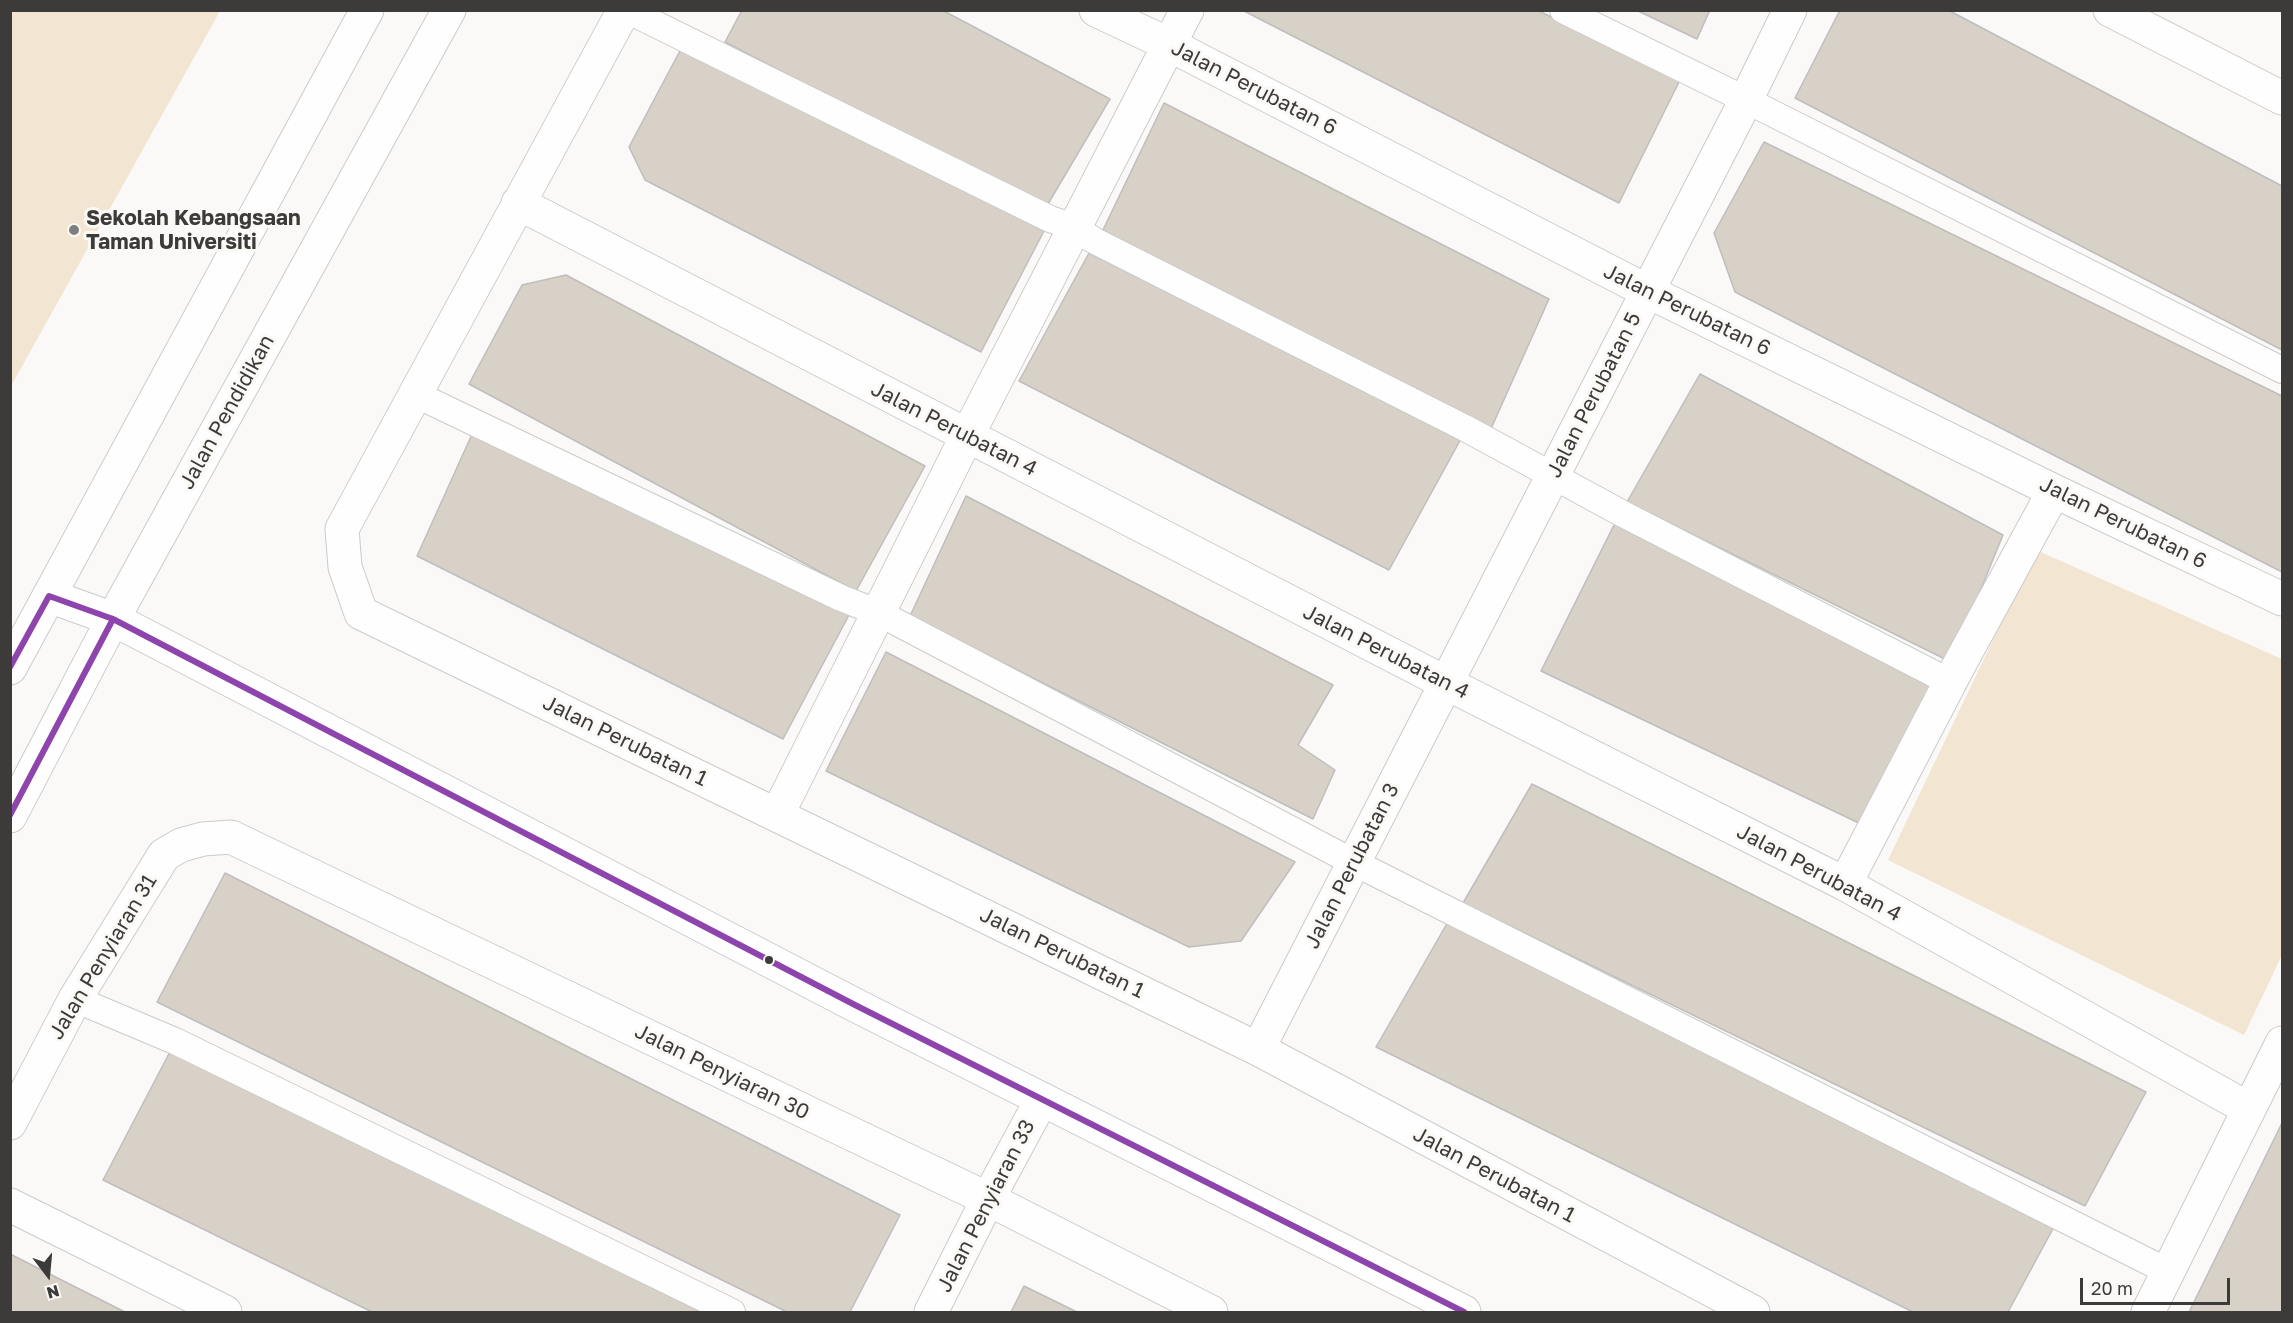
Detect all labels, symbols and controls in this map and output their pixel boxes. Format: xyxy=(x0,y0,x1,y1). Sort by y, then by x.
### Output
street label: Jalan Perubatan 6 xyxy=(1167,35,1341,141)
place label: Sekolah Kebangsaan Taman Universiti xyxy=(86,205,301,255)
marker: Sekolah Kebangsaan Taman Universiti xyxy=(67,223,81,237)
street label: Jalan Perubatan 6 xyxy=(1599,259,1775,361)
street label: Jalan Perubatan 5 xyxy=(1541,308,1647,482)
street label: Jalan Pendidikan xyxy=(174,330,280,494)
street label: Jalan Perubatan 4 xyxy=(867,376,1041,482)
street label: Jalan Perubatan 6 xyxy=(2035,472,2211,574)
street label: Jalan Perubatan 4 xyxy=(1299,599,1473,705)
street label: Jalan Perubatan 1 xyxy=(539,690,711,792)
street label: Jalan Perubatan 3 xyxy=(1299,779,1405,953)
street label: Jalan Perubatan 4 xyxy=(1732,819,1906,927)
street label: Jalan Penyiaran 31 xyxy=(44,870,162,1044)
street label: Jalan Perubatan 1 xyxy=(976,902,1148,1004)
unlabelled marker xyxy=(763,954,775,966)
street label: Jalan Penyiaran 30 xyxy=(631,1019,813,1125)
street label: Jalan Penyiaran 33 xyxy=(932,1115,1040,1297)
street label: Jalan Perubatan 1 xyxy=(1409,1122,1579,1228)
north arrow xyxy=(18,1245,78,1305)
scale bar xyxy=(2083,1266,2233,1304)
text: 20 m xyxy=(2091,1277,2133,1299)
text: N xyxy=(44,1281,62,1304)

